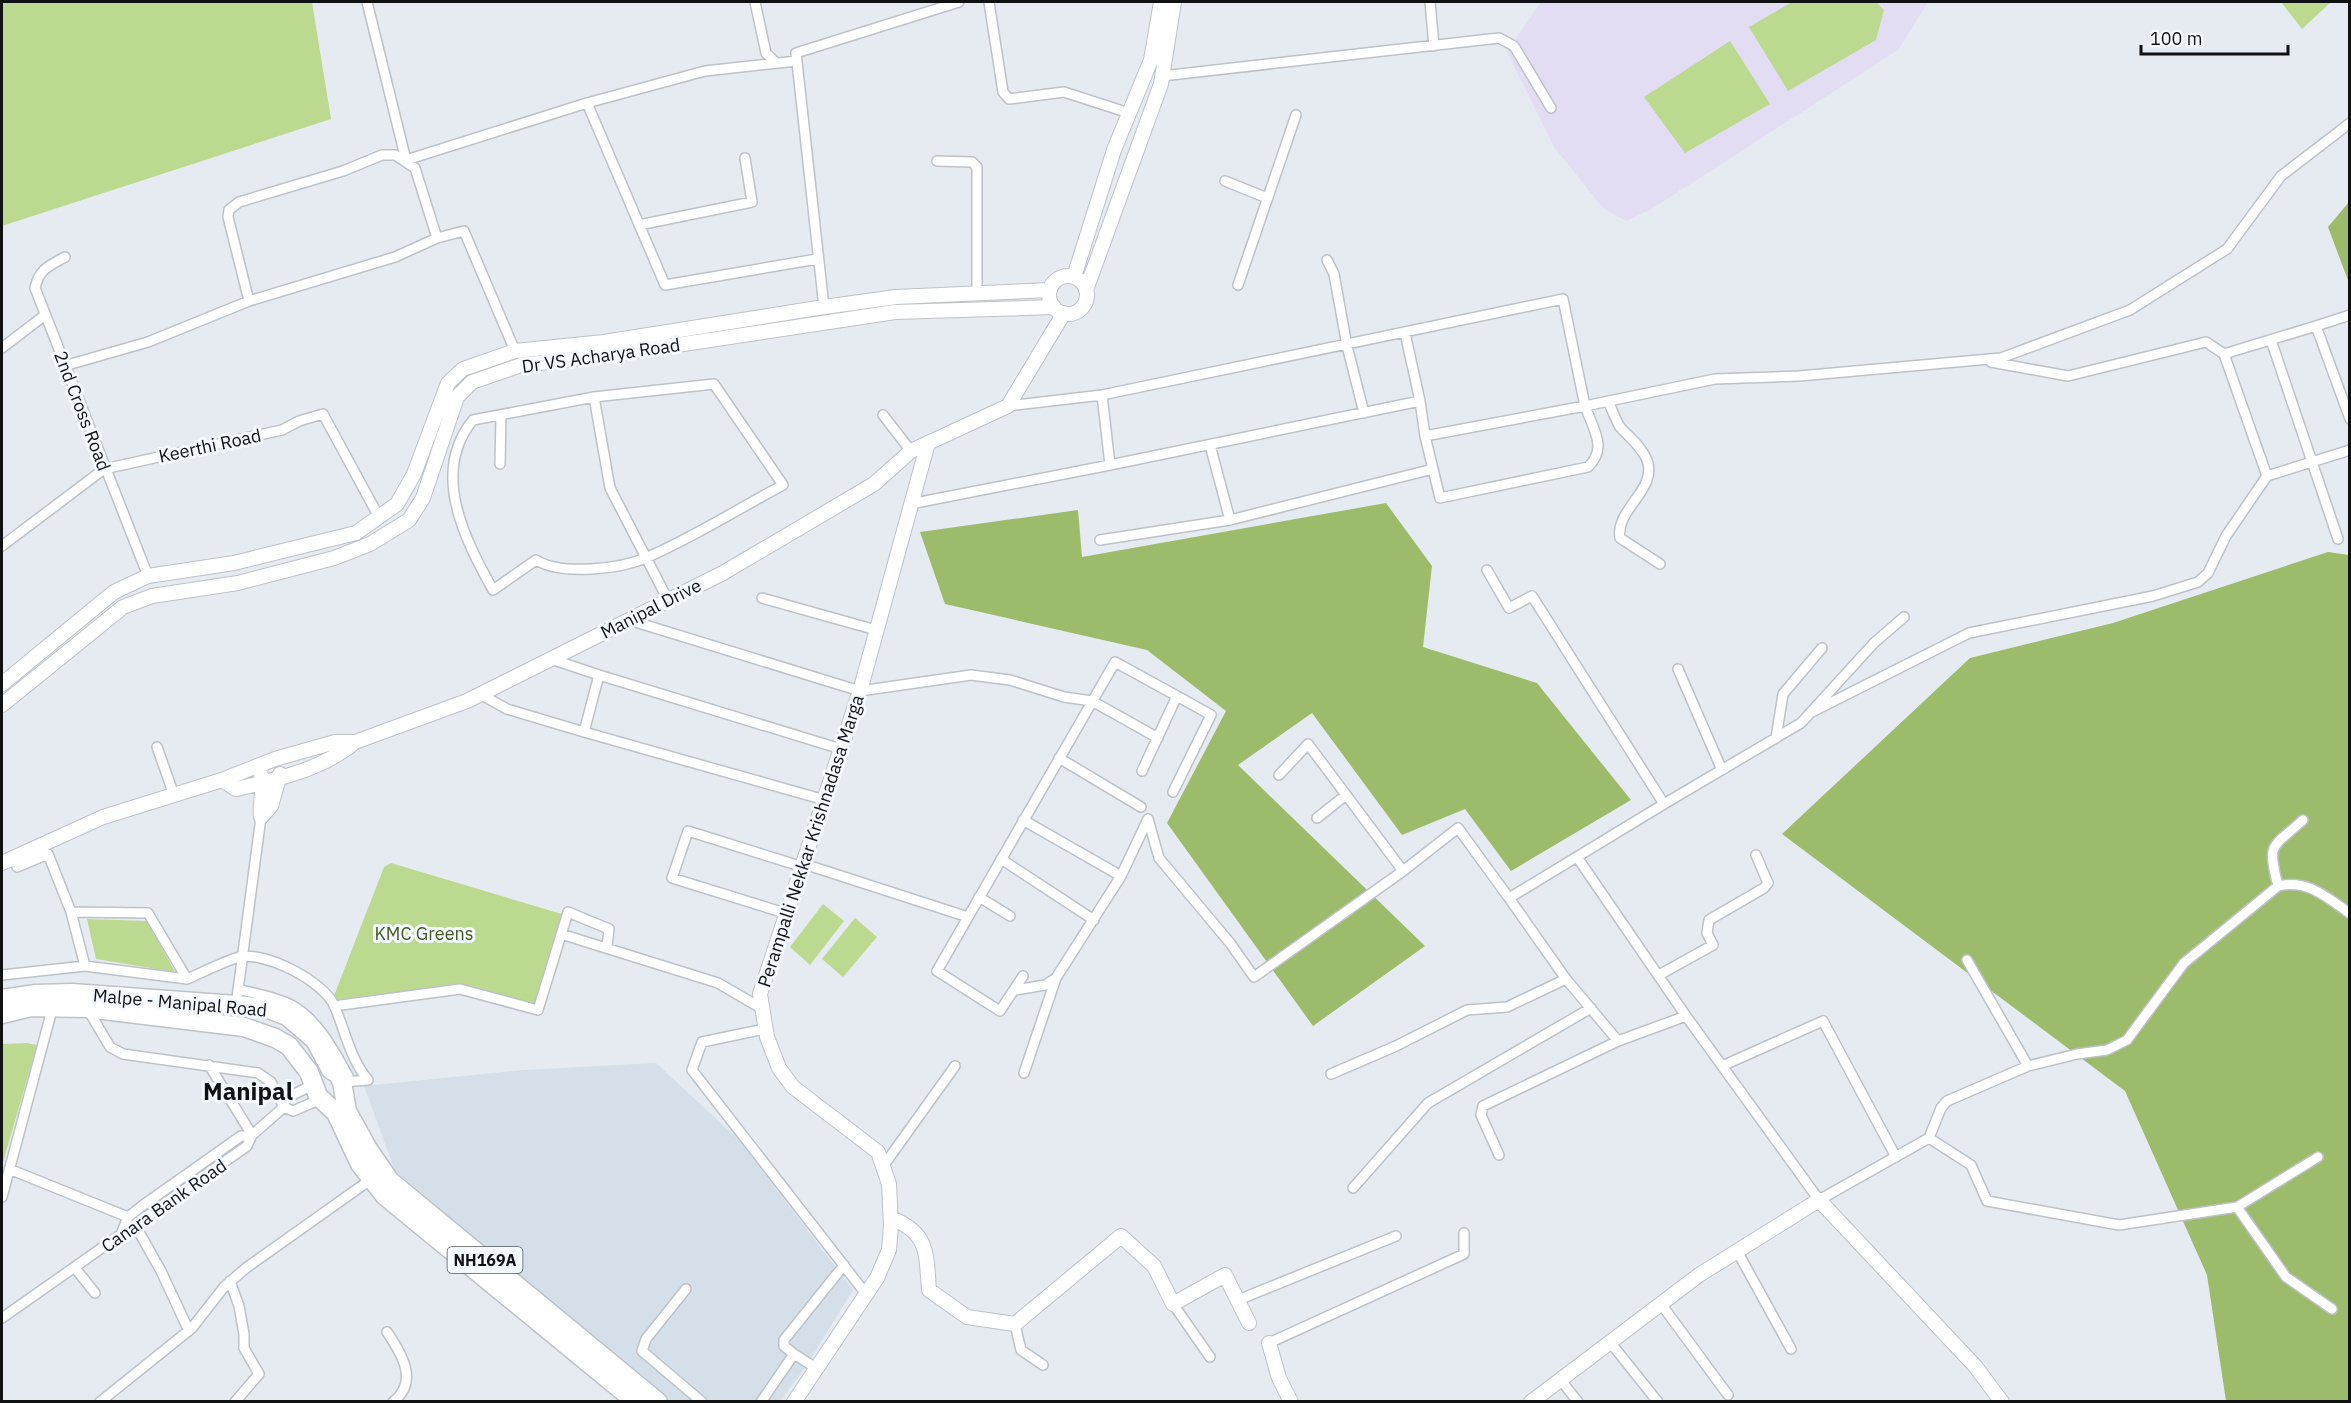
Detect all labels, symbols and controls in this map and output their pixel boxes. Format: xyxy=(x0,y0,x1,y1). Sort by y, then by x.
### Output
scale bar xyxy=(2141,18,2288,56)
text: 100 m xyxy=(2150,27,2202,50)
street label: Dr VS Acharya Road xyxy=(520,333,682,378)
street label: 2nd Cross Road xyxy=(49,348,116,474)
street label: Keerthi Road xyxy=(157,423,263,468)
street label: Manipal Drive xyxy=(597,573,705,644)
street label: Perampalli Nekkar Krishnadasa Marga xyxy=(752,691,869,990)
park label: KMC Greens xyxy=(374,922,474,945)
street label: Malpe - Manipal Road xyxy=(92,983,268,1022)
district label: Manipal xyxy=(203,1075,293,1107)
street label: Canara Bank Road xyxy=(97,1154,231,1257)
road number: NH169A xyxy=(448,1247,522,1273)

